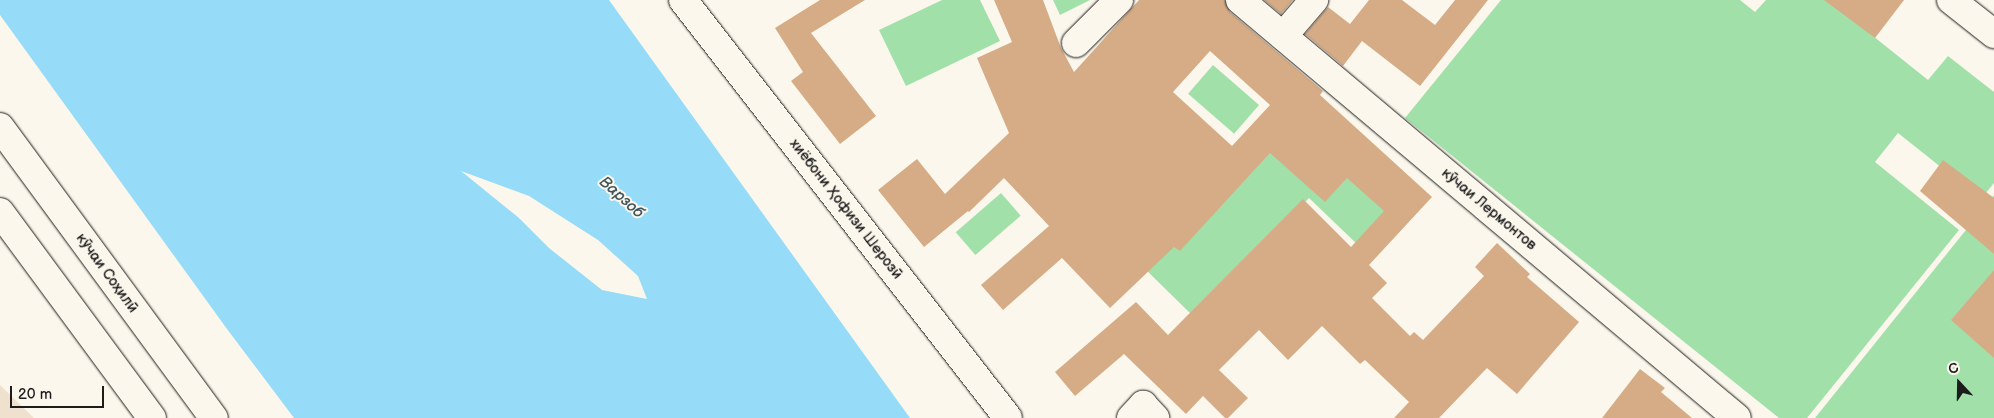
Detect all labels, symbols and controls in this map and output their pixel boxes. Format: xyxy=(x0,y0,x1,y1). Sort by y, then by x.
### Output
street label: хиёбони Ҳофизи Шерозӣ xyxy=(786,135,906,283)
street label: кӯчаи Лермонтов xyxy=(1438,164,1540,254)
water label: Варзоб xyxy=(595,173,647,223)
street label: кӯчаи Соҳилӣ xyxy=(72,230,142,316)
north arrow xyxy=(1934,358,1984,408)
text: С xyxy=(1946,359,1961,378)
scale bar xyxy=(12,376,106,408)
text: 20 m xyxy=(18,385,52,404)

